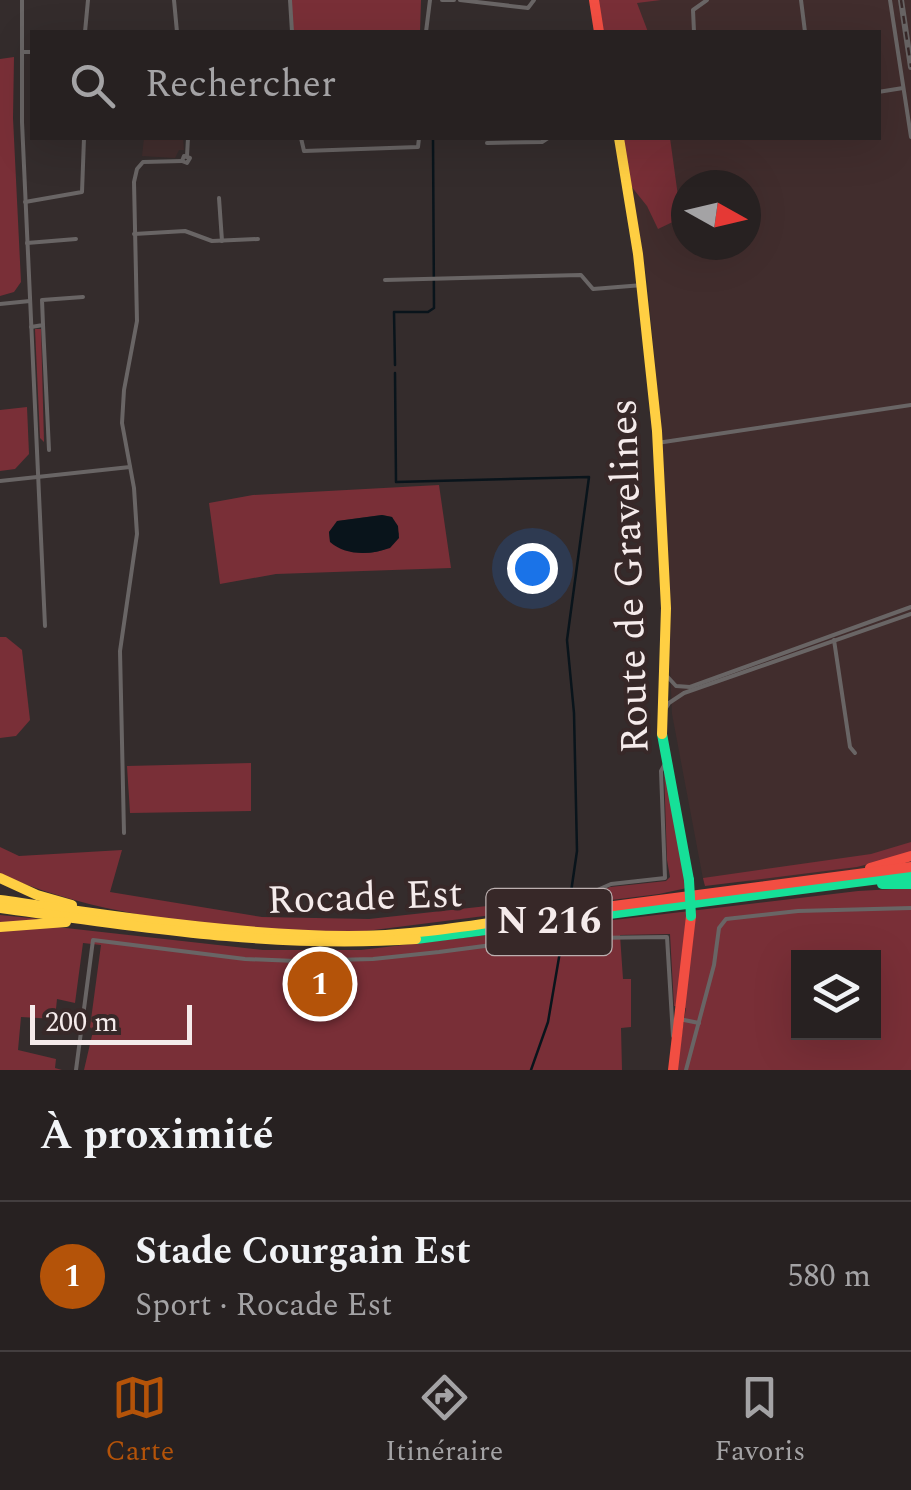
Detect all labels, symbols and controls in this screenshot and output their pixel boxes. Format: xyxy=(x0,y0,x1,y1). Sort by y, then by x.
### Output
search box xyxy=(30,30,881,140)
text: Rechercher xyxy=(145,56,336,114)
icon: search xyxy=(65,58,120,113)
north arrow xyxy=(671,170,761,260)
street label: Route de Gravelines xyxy=(593,398,667,754)
your location xyxy=(507,543,558,594)
street label: Rocade Est xyxy=(266,864,464,932)
road number: N 216 xyxy=(486,889,612,955)
pin: 1 xyxy=(288,946,352,1022)
map controls xyxy=(791,950,881,1040)
button: layers xyxy=(791,950,881,1040)
scale bar xyxy=(30,1000,192,1044)
text: 200 m xyxy=(45,1001,118,1044)
text: À proximité xyxy=(40,1104,273,1167)
text: Stade Courgain Est xyxy=(135,1223,471,1281)
text: 1 xyxy=(64,1252,81,1301)
text: 580 m xyxy=(787,1252,871,1301)
text: Sport · Rocade Est xyxy=(135,1281,392,1330)
tab: Carte xyxy=(106,1370,174,1473)
tab: Itinéraire xyxy=(385,1370,503,1473)
tab: Favoris xyxy=(715,1370,805,1473)

